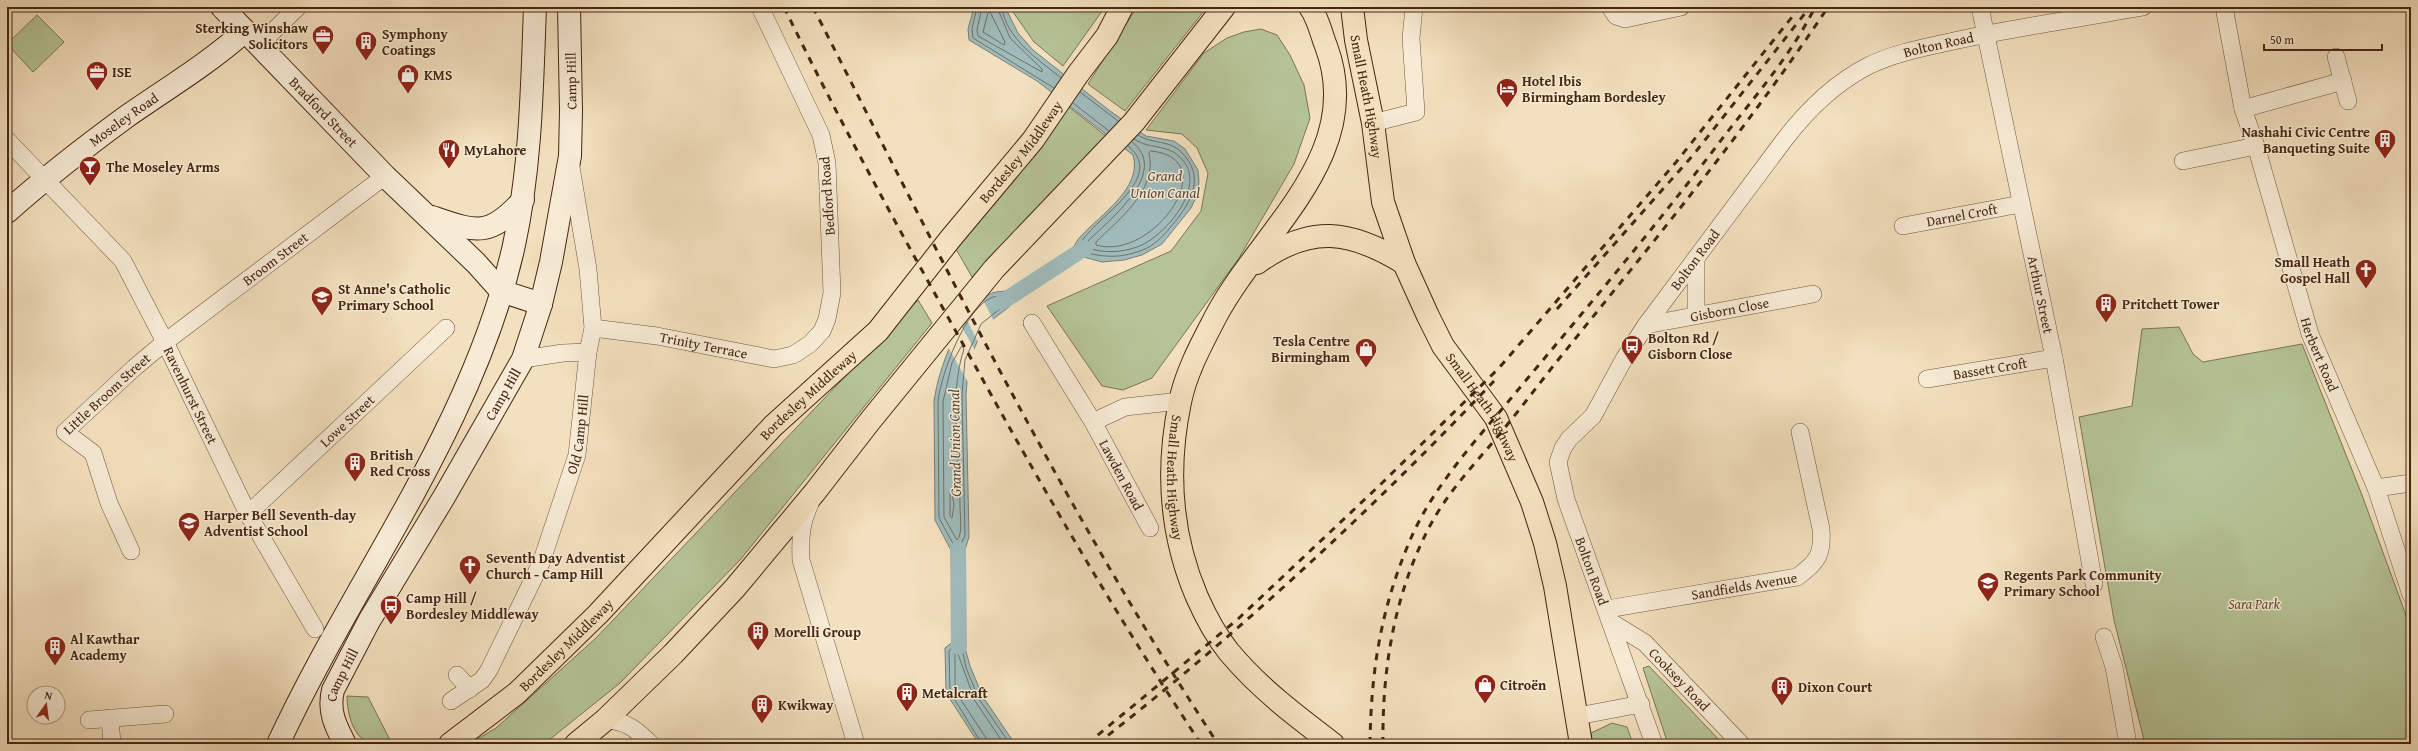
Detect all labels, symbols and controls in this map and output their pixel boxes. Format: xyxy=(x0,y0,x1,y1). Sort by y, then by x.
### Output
place label: Sterking Winshaw Solicitors xyxy=(195,18,309,54)
office icon: Sterking Winshaw Solicitors xyxy=(310,23,336,56)
place label: Symphony Coatings xyxy=(382,24,448,60)
scale bar xyxy=(2264,26,2382,52)
street label: Bolton Road xyxy=(1901,27,1976,62)
building icon: Symphony Coatings xyxy=(353,29,379,62)
text: 50 m xyxy=(2270,31,2294,48)
street label: Small Heath Highway xyxy=(1345,34,1387,160)
street label: Camp Hill xyxy=(560,52,581,110)
office icon: ISE xyxy=(84,59,110,92)
place label: ISE xyxy=(112,62,132,82)
shop icon: KMS xyxy=(395,62,421,95)
place label: KMS xyxy=(424,65,452,85)
place label: Hotel Ibis Birmingham Bordesley xyxy=(1522,71,1666,107)
street label: Bradford Street xyxy=(285,72,362,152)
hotel icon: Hotel Ibis Birmingham Bordesley xyxy=(1494,76,1520,109)
street label: Moseley Road xyxy=(85,88,163,151)
street label: Bordesley Middleway xyxy=(974,97,1067,207)
place label: Nashahi Civic Centre Banqueting Suite xyxy=(2242,122,2370,158)
building icon: Nashahi Civic Centre Banqueting Suite xyxy=(2372,127,2398,160)
restaurant icon: MyLahore xyxy=(436,137,462,170)
place label: MyLahore xyxy=(464,140,527,160)
bar icon: The Moseley Arms xyxy=(77,154,103,187)
street label: Bedford Road xyxy=(814,155,840,236)
place label: The Moseley Arms xyxy=(106,157,220,177)
water label: Grand Union Canal xyxy=(1130,165,1200,203)
street label: Darnel Croft xyxy=(1925,199,1999,231)
street label: Bolton Road xyxy=(1665,225,1724,294)
street label: Broom Street xyxy=(238,227,312,290)
place label: Small Heath Gospel Hall xyxy=(2274,252,2351,288)
street label: Arthur Street xyxy=(2023,254,2059,335)
church icon: Small Heath Gospel Hall xyxy=(2353,257,2379,290)
place label: St Anne's Catholic Primary School xyxy=(338,279,451,315)
school or university icon: St Anne's Catholic Primary School xyxy=(309,284,335,317)
building icon: Pritchett Tower xyxy=(2093,291,2119,324)
street label: Gisborn Close xyxy=(1689,292,1771,327)
place label: Pritchett Tower xyxy=(2122,294,2220,314)
street label: Herbert Road xyxy=(2296,315,2344,395)
street label: Trinity Terrace xyxy=(658,327,750,364)
place label: Bolton Rd / Gisborn Close xyxy=(1648,328,1732,364)
place label: Tesla Centre Birmingham xyxy=(1271,331,1350,367)
bus stop icon: Bolton Rd / Gisborn Close xyxy=(1619,333,1645,366)
shop icon: Tesla Centre Birmingham xyxy=(1353,336,1379,369)
street label: Ravenhurst Street xyxy=(159,343,223,447)
street label: Bordesley Middleway xyxy=(755,345,861,444)
street label: Little Broom Street xyxy=(59,348,155,439)
street label: Small Heath Highway xyxy=(1441,348,1524,465)
street label: Bassett Croft xyxy=(1951,353,2029,385)
street label: Camp Hill xyxy=(480,364,526,424)
water label: Grand Union Canal xyxy=(943,389,966,497)
street label: Lowe Street xyxy=(315,390,379,452)
street label: Old Camp Hill xyxy=(561,393,593,477)
street label: Small Heath Highway xyxy=(1162,414,1189,542)
street label: Lawden Road xyxy=(1094,436,1149,514)
place label: British Red Cross xyxy=(370,445,430,481)
building icon: British Red Cross xyxy=(342,450,368,483)
place label: Harper Bell Seventh-day Adventist School xyxy=(204,505,357,541)
school or university icon: Harper Bell Seventh-day Adventist School xyxy=(176,510,202,543)
street label: Bolton Road xyxy=(1570,534,1614,608)
place label: Seventh Day Adventist Church - Camp Hill xyxy=(486,548,626,584)
church icon: Seventh Day Adventist Church - Camp Hill xyxy=(457,553,483,586)
place label: Regents Park Community Primary School xyxy=(2004,565,2163,601)
street label: Sandfields Avenue xyxy=(1690,567,1799,605)
school or university icon: Regents Park Community Primary School xyxy=(1975,570,2001,603)
place label: Camp Hill / Bordesley Middleway xyxy=(406,588,540,624)
bus stop icon: Camp Hill / Bordesley Middleway xyxy=(378,593,404,626)
street label: Bordesley Middleway xyxy=(514,594,618,696)
park label: Sara Park xyxy=(2228,594,2280,614)
building icon: Morelli Group xyxy=(745,619,771,652)
place label: Morelli Group xyxy=(774,622,861,642)
place label: Al Kawthar Academy xyxy=(70,629,140,665)
building icon: Al Kawthar Academy xyxy=(42,634,68,667)
street label: Cooksey Road xyxy=(1644,643,1715,716)
street label: Camp Hill xyxy=(321,645,363,702)
shop icon: Citroën xyxy=(1472,672,1498,705)
building icon: Dixon Court xyxy=(1769,674,1795,707)
place label: Citroën xyxy=(1500,675,1547,695)
place label: Dixon Court xyxy=(1798,677,1873,697)
building icon: Metalcraft xyxy=(894,680,920,713)
place label: Metalcraft xyxy=(922,683,989,703)
north arrow xyxy=(26,685,66,725)
text: N xyxy=(43,687,55,704)
building icon: Kwikway xyxy=(749,692,775,725)
place label: Kwikway xyxy=(778,695,834,715)

